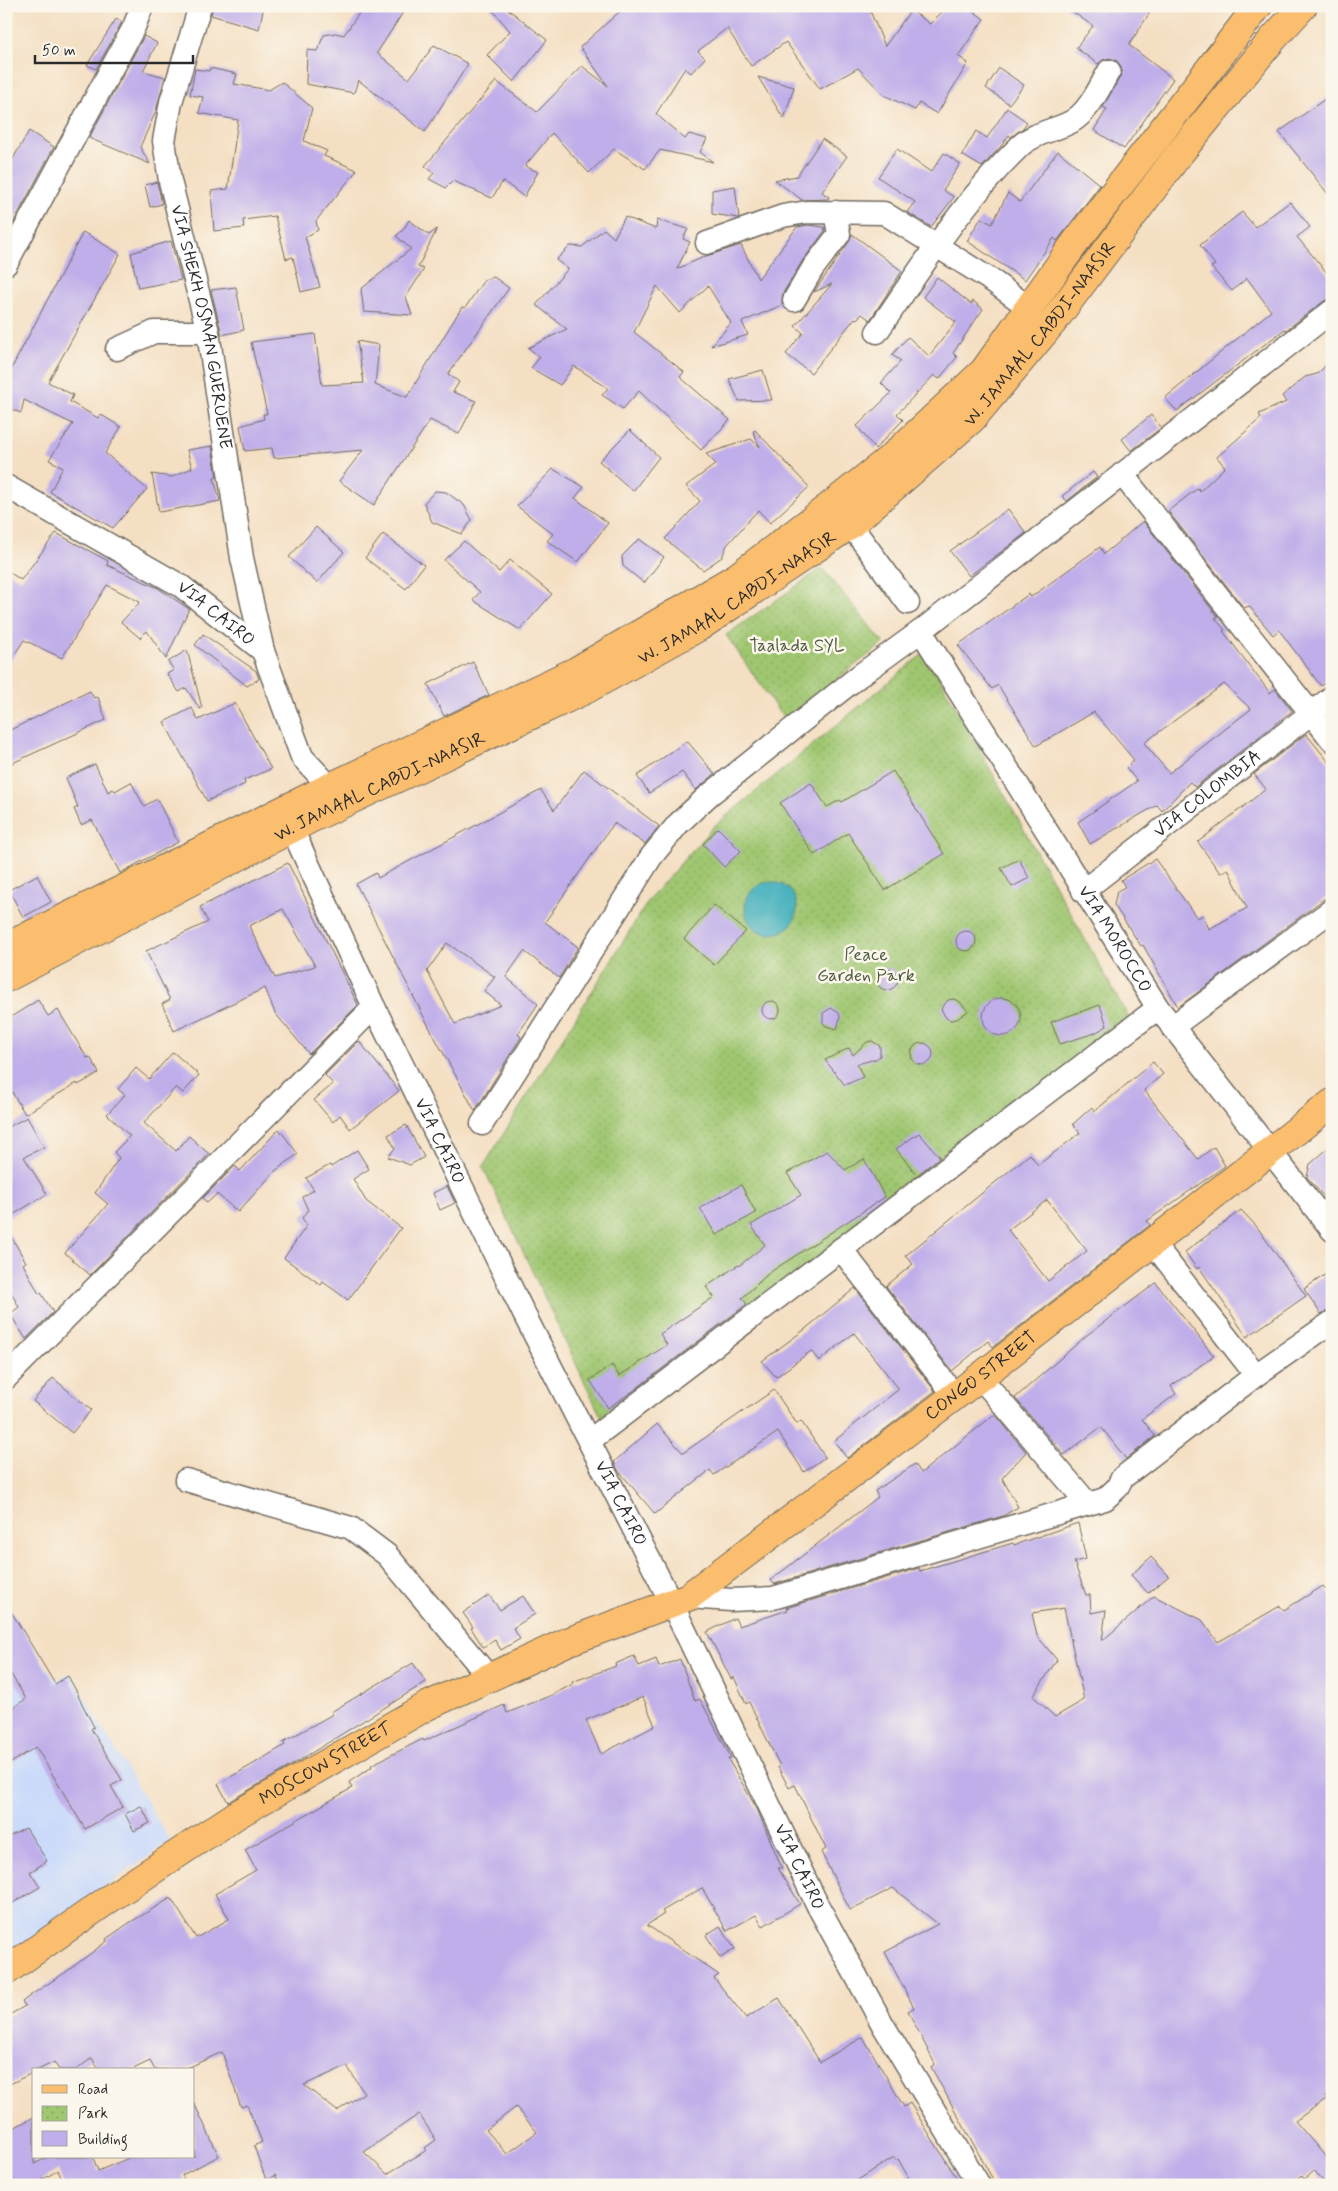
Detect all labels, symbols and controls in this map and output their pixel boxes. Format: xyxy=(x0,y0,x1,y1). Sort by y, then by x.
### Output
scale bar xyxy=(35,32,192,64)
text: 50 m xyxy=(42,41,76,61)
street label: VIA SHEKH OSMAN GUERUENE xyxy=(164,202,237,451)
street label: W. JAMAAL CABDI-NAASIR xyxy=(959,236,1122,432)
street label: W. JAMAAL CABDI-NAASIR xyxy=(634,525,842,670)
street label: VIA CAIRO xyxy=(172,575,260,652)
park label: Taalada SYL xyxy=(749,634,845,658)
street label: W. JAMAAL CABDI-NAASIR xyxy=(270,726,490,848)
street label: VIA COLOMBIA xyxy=(1149,744,1267,844)
street label: VIA MOROCCO xyxy=(1072,881,1157,997)
park label: Peace Garden Park xyxy=(817,943,915,988)
street label: VIA CAIRO xyxy=(408,1094,471,1188)
street label: CONGO STREET xyxy=(920,1325,1042,1426)
street label: VIA CAIRO xyxy=(589,1457,653,1550)
street label: MOSCOW STREET xyxy=(255,1716,397,1811)
street label: VIA CAIRO xyxy=(768,1820,830,1914)
legend xyxy=(32,2068,195,2158)
text: Road xyxy=(78,2080,108,2100)
text: Park xyxy=(78,2104,108,2124)
text: Building xyxy=(78,2130,128,2151)

